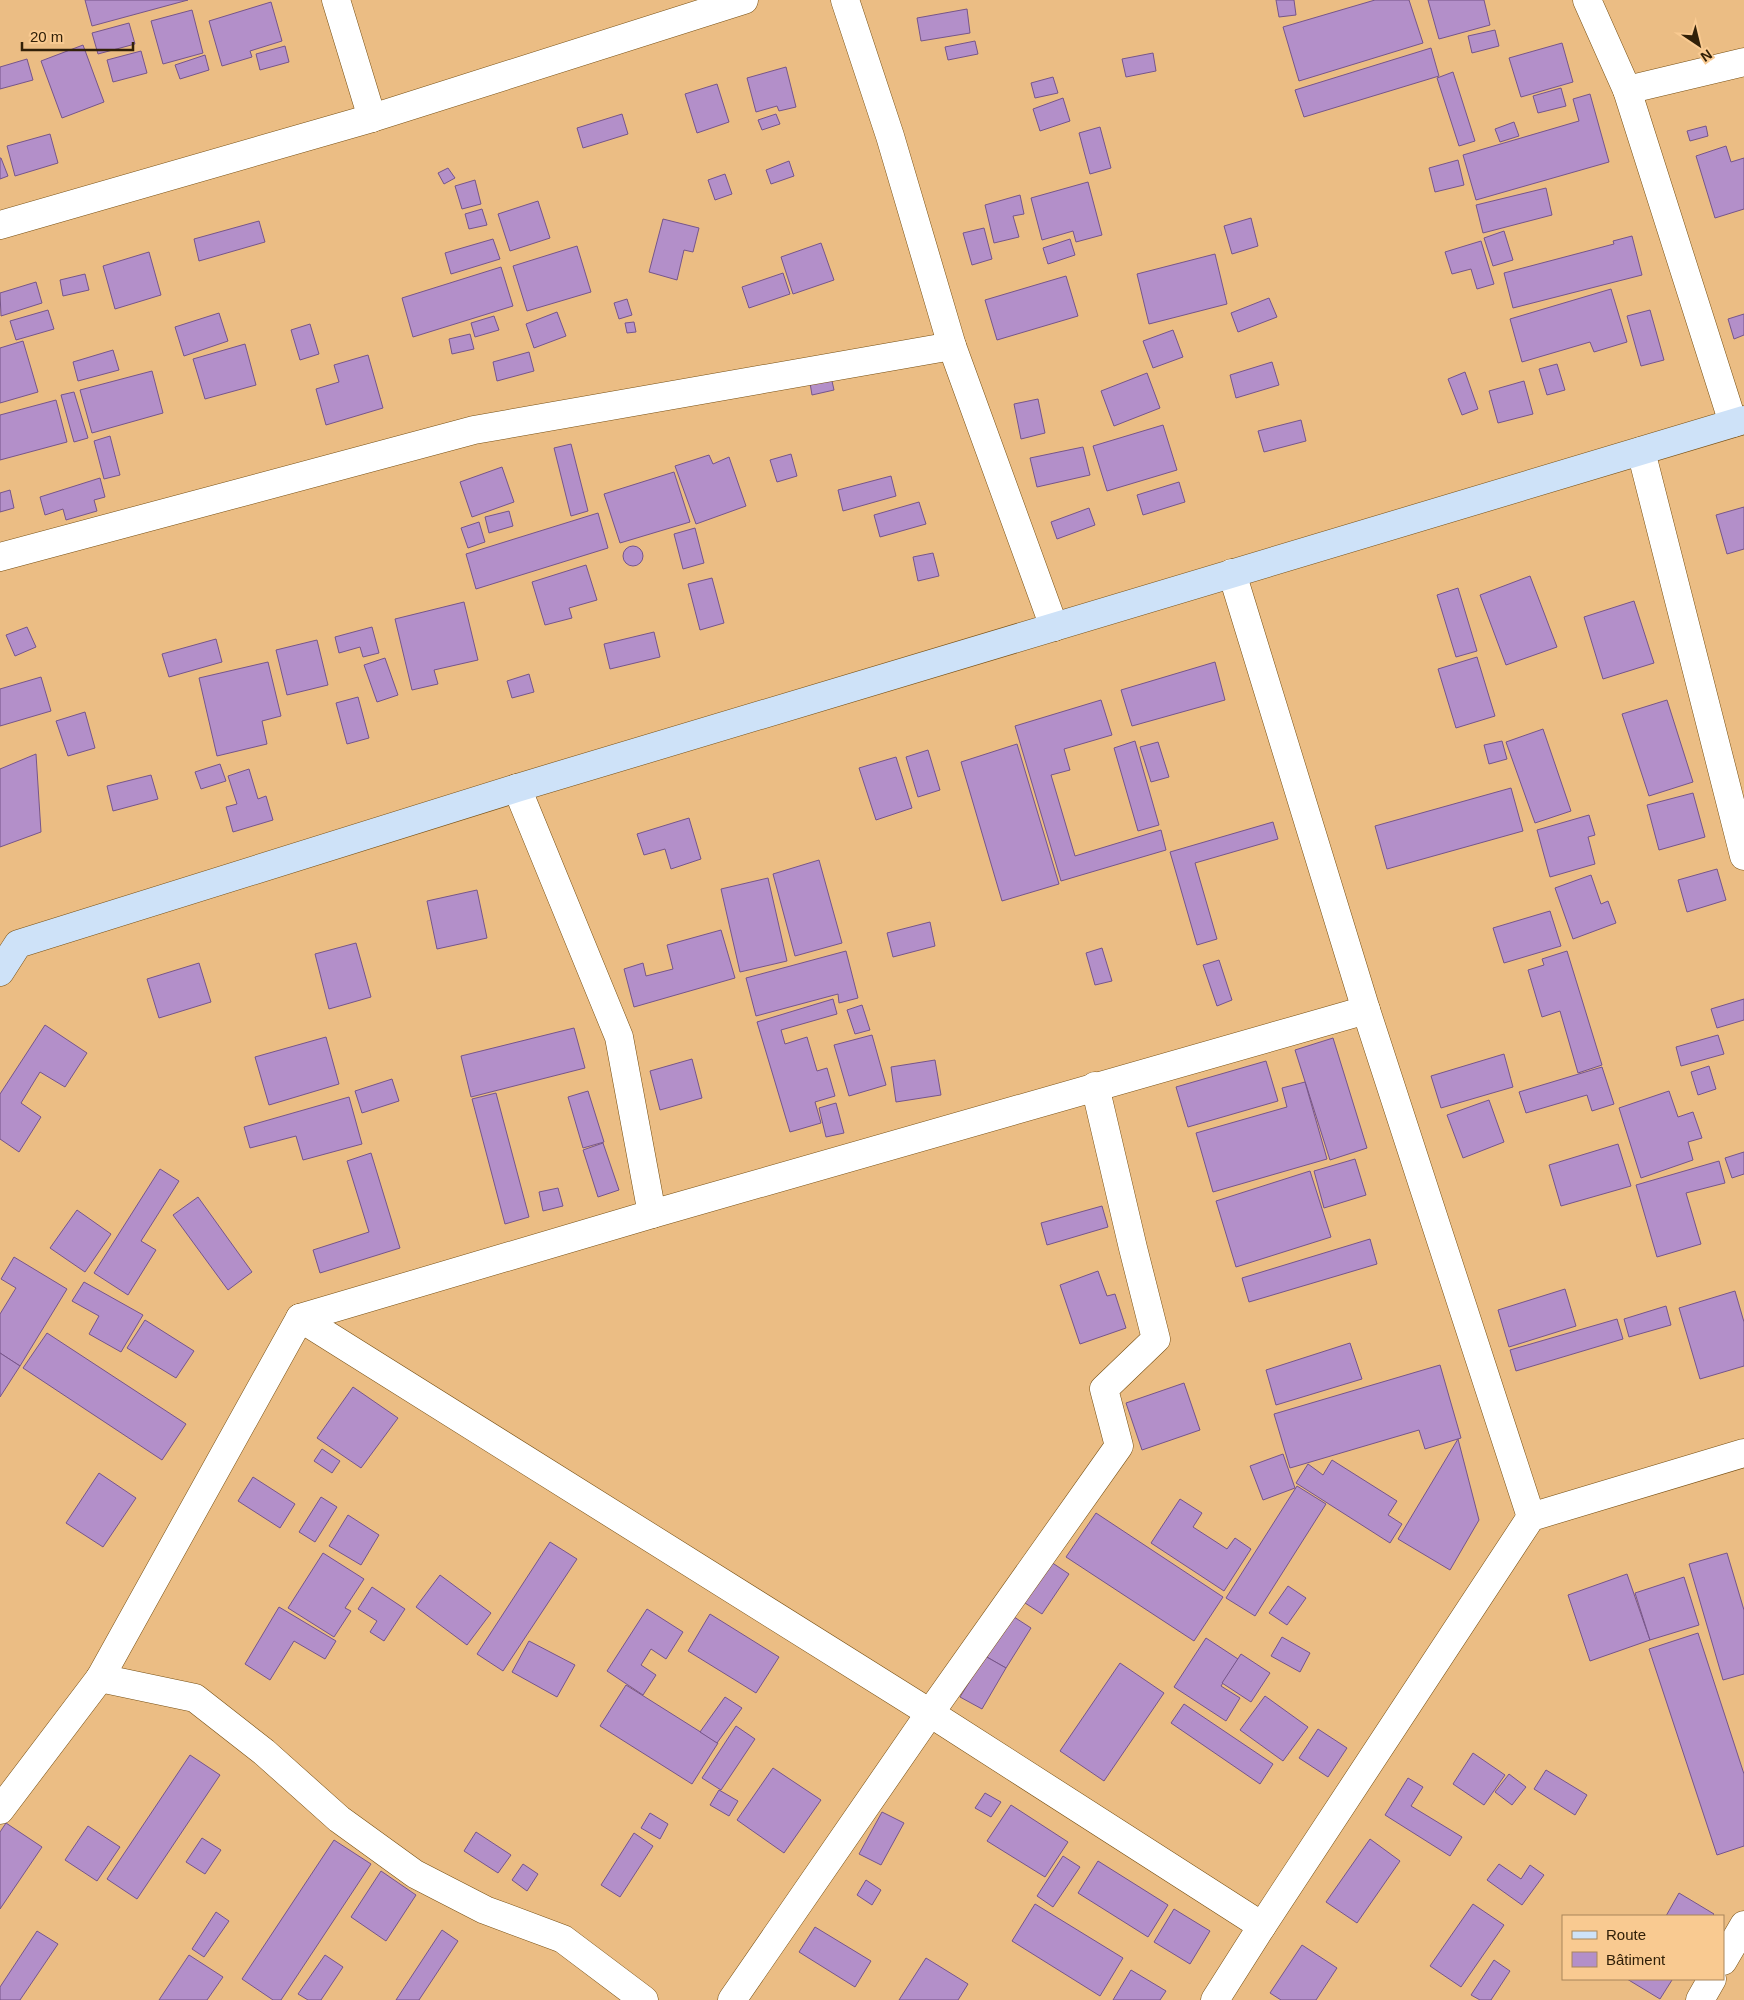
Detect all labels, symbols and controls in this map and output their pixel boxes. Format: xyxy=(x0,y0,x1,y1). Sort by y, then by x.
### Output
scale bar xyxy=(22,20,134,52)
north arrow xyxy=(1674,20,1724,70)
text: 20 m xyxy=(30,28,63,45)
text: N xyxy=(1698,46,1715,65)
legend xyxy=(1562,1915,1724,1980)
text: Route xyxy=(1606,1926,1646,1943)
text: Bâtiment xyxy=(1606,1951,1666,1968)

